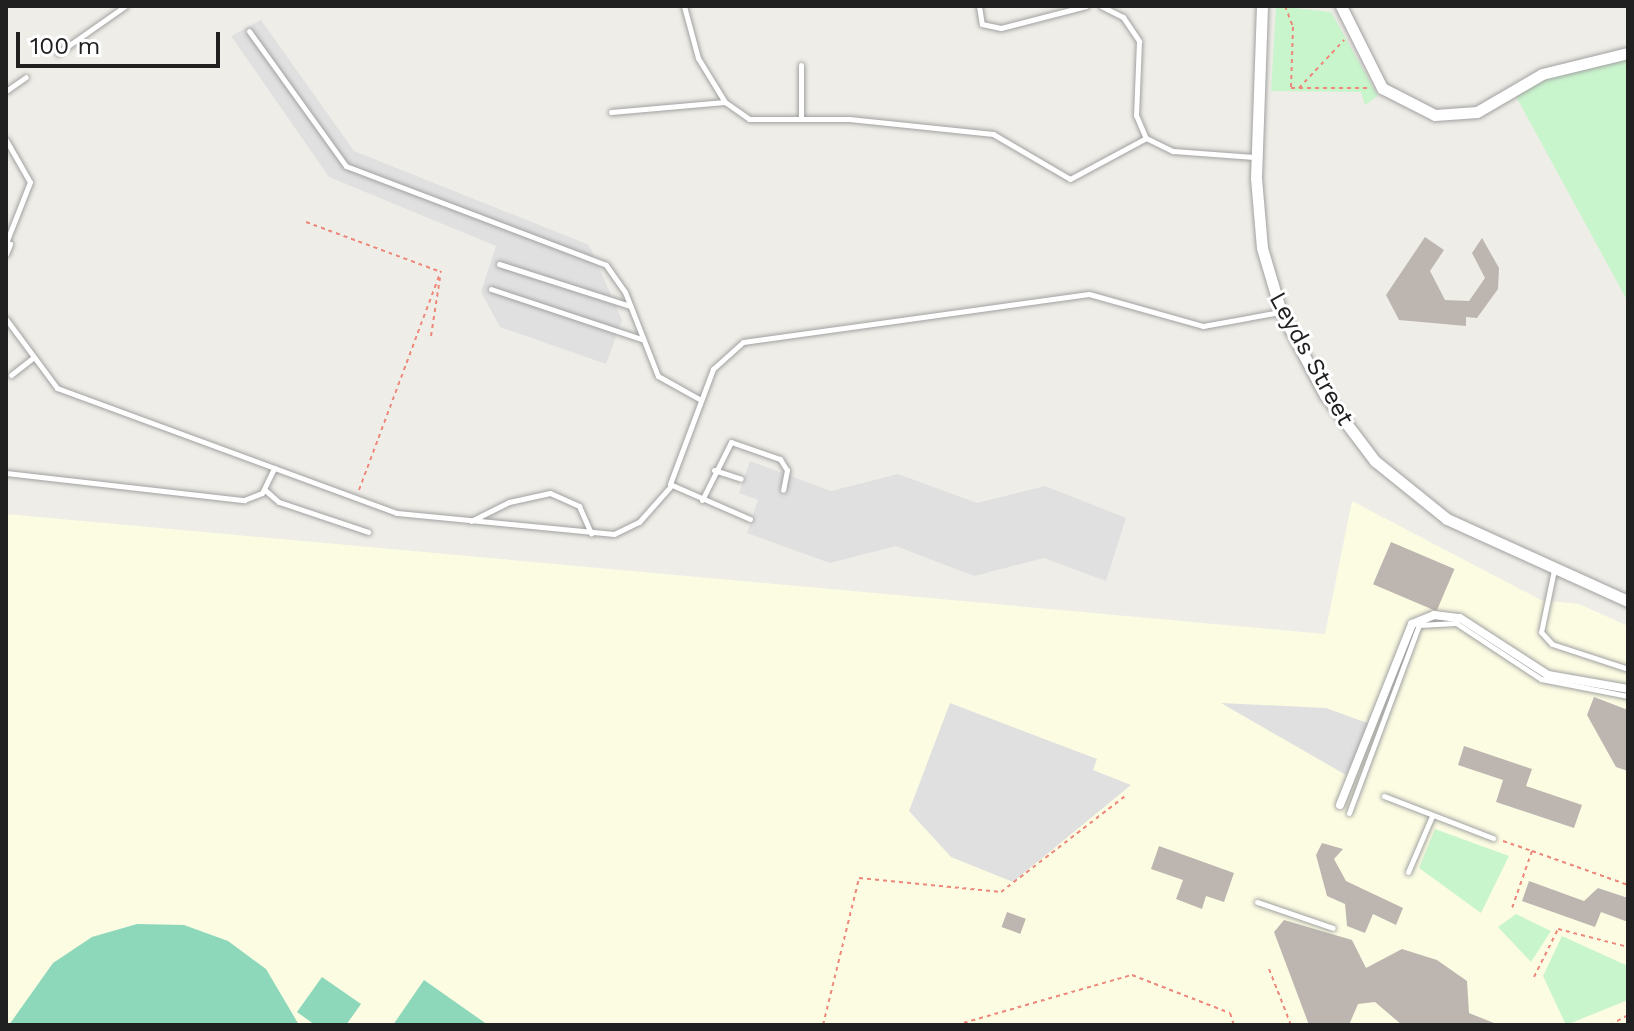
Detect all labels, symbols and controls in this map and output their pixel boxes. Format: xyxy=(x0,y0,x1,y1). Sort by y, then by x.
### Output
scale bar xyxy=(20,16,224,66)
text: 100 m xyxy=(30,32,100,60)
street label: Leyds Street xyxy=(1263,287,1359,431)

